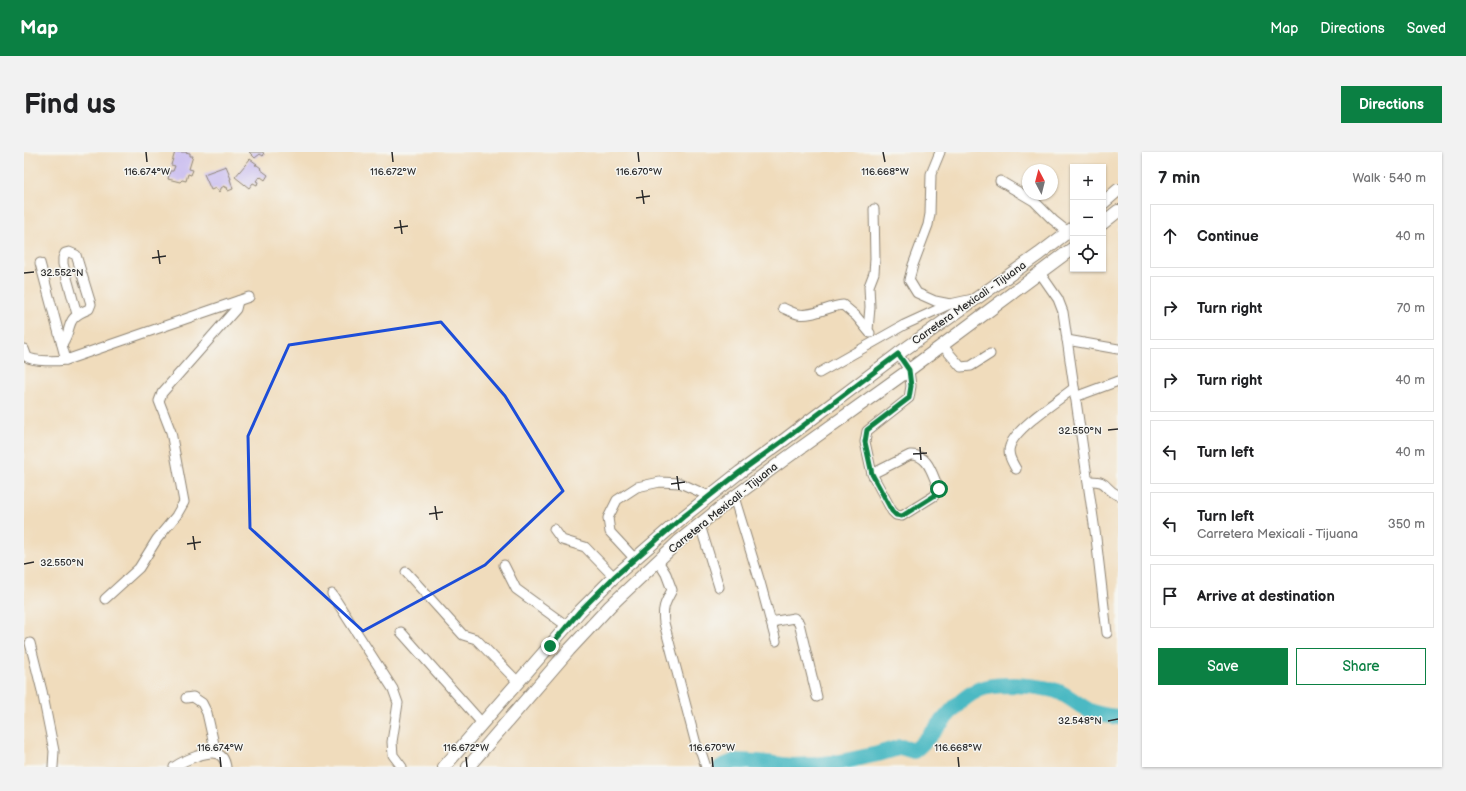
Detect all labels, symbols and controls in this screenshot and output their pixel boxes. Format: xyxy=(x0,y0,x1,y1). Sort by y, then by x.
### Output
text: Map xyxy=(20,17,58,40)
text: Map xyxy=(1270,20,1298,37)
text: Directions xyxy=(1320,20,1385,37)
text: Saved xyxy=(1407,20,1446,37)
button: Directions xyxy=(1341,86,1442,123)
text: Find us xyxy=(24,88,116,121)
north arrow xyxy=(1022,164,1058,200)
map controls xyxy=(1070,164,1106,272)
button: + xyxy=(1070,164,1106,200)
text: 116.674°W xyxy=(124,166,170,178)
text: 116.672°W xyxy=(370,166,416,178)
text: 116.670°W xyxy=(616,166,662,178)
text: 116.668°W xyxy=(861,166,909,178)
text: 7 min xyxy=(1158,168,1200,188)
text: Walk · 540 m xyxy=(1352,170,1426,186)
button: − xyxy=(1070,200,1106,236)
icon: ahead xyxy=(1159,225,1181,247)
text: Continue xyxy=(1197,227,1259,246)
text: 40 m xyxy=(1395,228,1425,244)
button: locate xyxy=(1070,236,1106,272)
street label: Carretera Mexicali - Tijuana xyxy=(909,259,1029,347)
text: 32.552°N xyxy=(40,267,84,279)
icon: right xyxy=(1159,297,1181,319)
text: Turn right xyxy=(1197,299,1262,318)
text: 70 m xyxy=(1397,300,1425,316)
icon: right xyxy=(1159,369,1181,391)
text: Turn right xyxy=(1197,371,1262,390)
text: 40 m xyxy=(1395,372,1425,388)
text: 32.550°N xyxy=(1058,425,1102,437)
icon: left xyxy=(1159,441,1181,463)
text: Turn left xyxy=(1197,443,1254,462)
text: 40 m xyxy=(1395,444,1425,460)
street label: Carretera Mexicali - Tijuana xyxy=(666,460,780,556)
route start xyxy=(930,480,948,498)
text: Turn left xyxy=(1197,507,1254,526)
icon: left xyxy=(1159,513,1181,535)
text: 350 m xyxy=(1388,516,1425,532)
text: Carretera Mexicali - Tijuana xyxy=(1197,526,1358,542)
text: 32.550°N xyxy=(40,557,84,569)
icon: arrive xyxy=(1159,585,1181,607)
text: Arrive at destination xyxy=(1197,587,1335,606)
route end xyxy=(541,637,559,655)
button: Save xyxy=(1158,648,1288,685)
button: Share xyxy=(1296,648,1426,685)
text: 32.548°N xyxy=(1058,715,1102,727)
text: 116.674°W xyxy=(197,742,243,754)
text: 116.672°W xyxy=(443,742,489,754)
text: 116.670°W xyxy=(689,742,735,754)
text: 116.668°W xyxy=(934,742,982,754)

